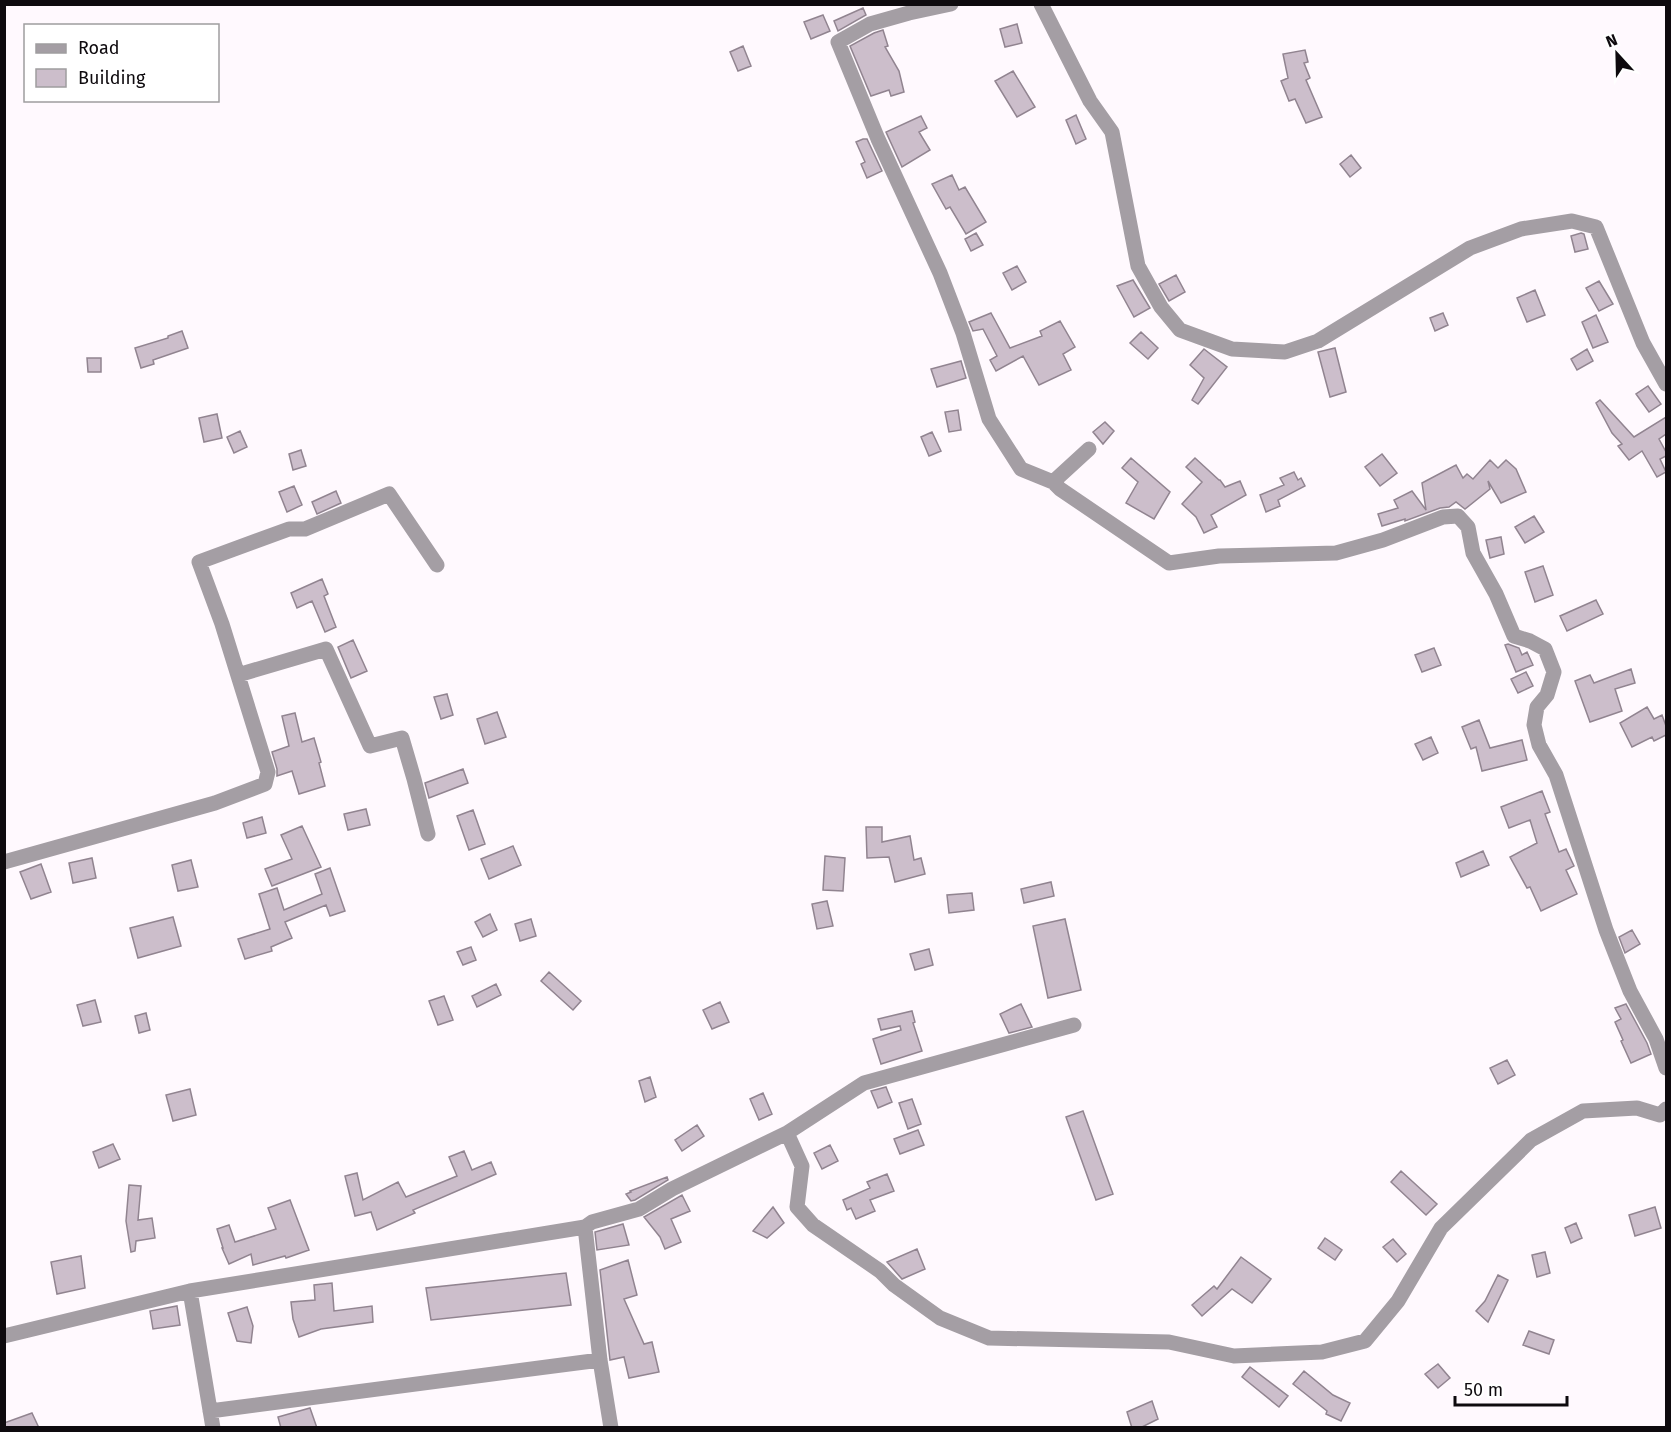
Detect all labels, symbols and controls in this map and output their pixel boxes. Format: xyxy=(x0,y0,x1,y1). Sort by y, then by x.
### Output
legend xyxy=(24,24,219,102)
north arrow xyxy=(1587,24,1647,84)
text: N xyxy=(1603,30,1620,51)
text: Road xyxy=(78,37,120,59)
text: Building xyxy=(78,67,146,89)
scale bar xyxy=(1455,1369,1568,1407)
text: 50 m xyxy=(1464,1379,1503,1401)

